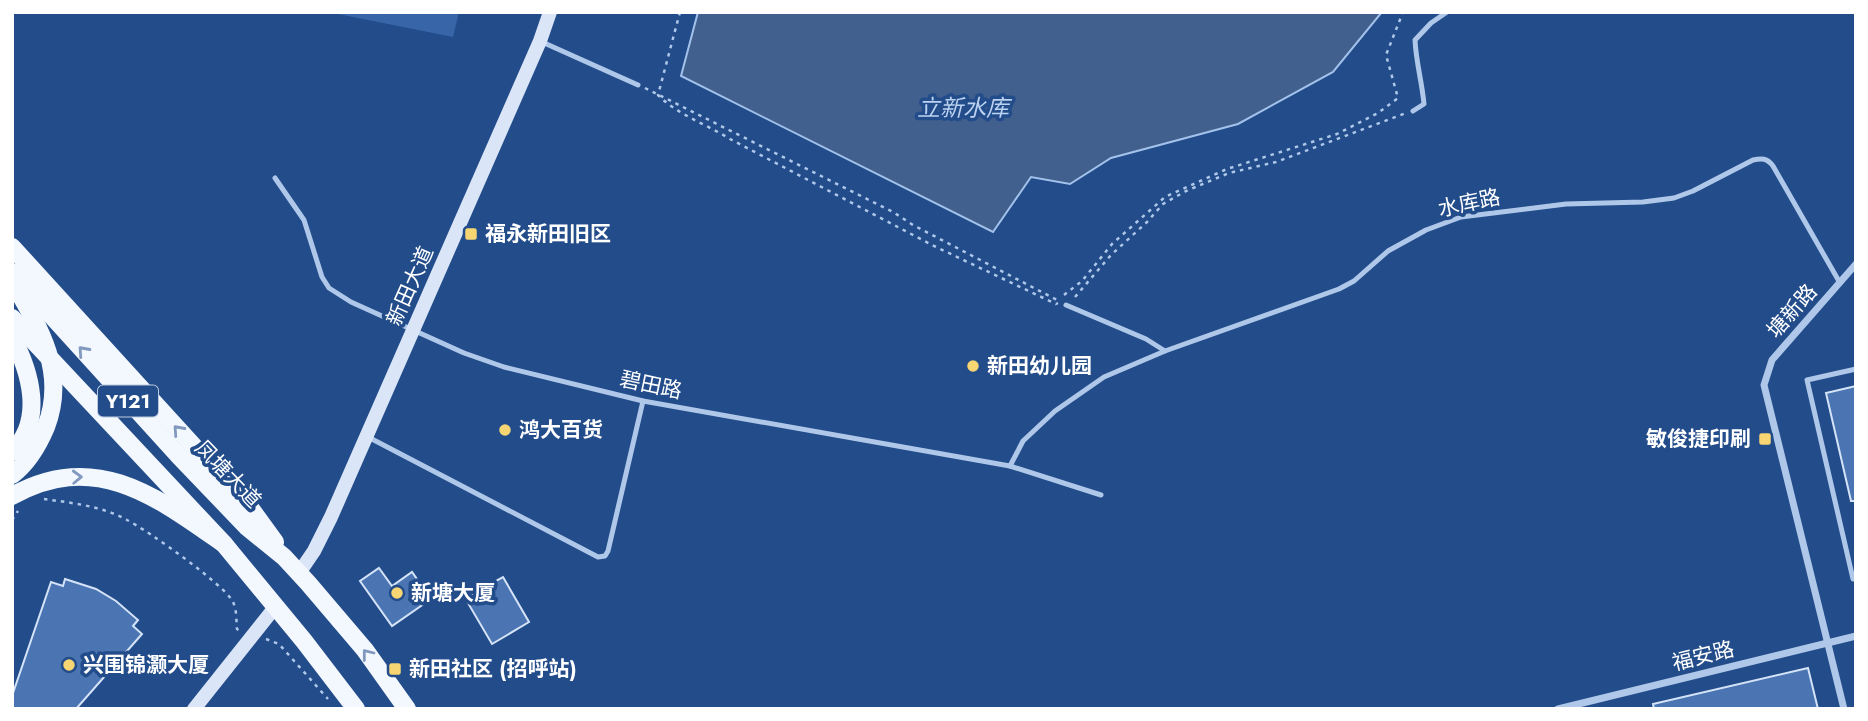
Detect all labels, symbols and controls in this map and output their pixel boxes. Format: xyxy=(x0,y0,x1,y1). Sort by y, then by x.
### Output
water label: 立新水库 xyxy=(917,91,1013,125)
street label: 水库路 xyxy=(1435,182,1503,224)
place label: 福永新田旧区 xyxy=(485,219,611,249)
marker: 福永新田旧区 xyxy=(463,226,479,242)
street label: 新田大道 xyxy=(379,242,441,330)
street label: 塘新路 xyxy=(1760,277,1824,345)
one-way arrow xyxy=(79,347,91,360)
place label: 新田幼儿园 xyxy=(987,351,1092,381)
marker: 新田幼儿园 xyxy=(965,358,981,374)
street label: 碧田路 xyxy=(617,364,685,406)
road number: Y121 xyxy=(98,386,158,416)
place label: 鸿大百货 xyxy=(519,415,603,445)
marker: 鸿大百货 xyxy=(497,422,513,438)
place label: 敏俊捷印刷 xyxy=(1646,424,1751,454)
one-way arrow xyxy=(174,425,187,438)
marker: 敏俊捷印刷 xyxy=(1757,431,1773,447)
street label: 凤塘大道 xyxy=(188,433,268,515)
one-way arrow xyxy=(72,469,83,485)
place label: 新塘大厦 xyxy=(411,578,495,608)
marker: 新塘大厦 xyxy=(389,585,405,601)
street label: 福安路 xyxy=(1669,634,1737,678)
one-way arrow xyxy=(363,649,376,661)
place label: 兴围锦灏大厦 xyxy=(83,650,209,680)
place label: 新田社区 (招呼站) xyxy=(409,654,577,684)
marker: 兴围锦灏大厦 xyxy=(61,657,77,673)
marker: 新田社区 (招呼站) xyxy=(387,661,403,677)

